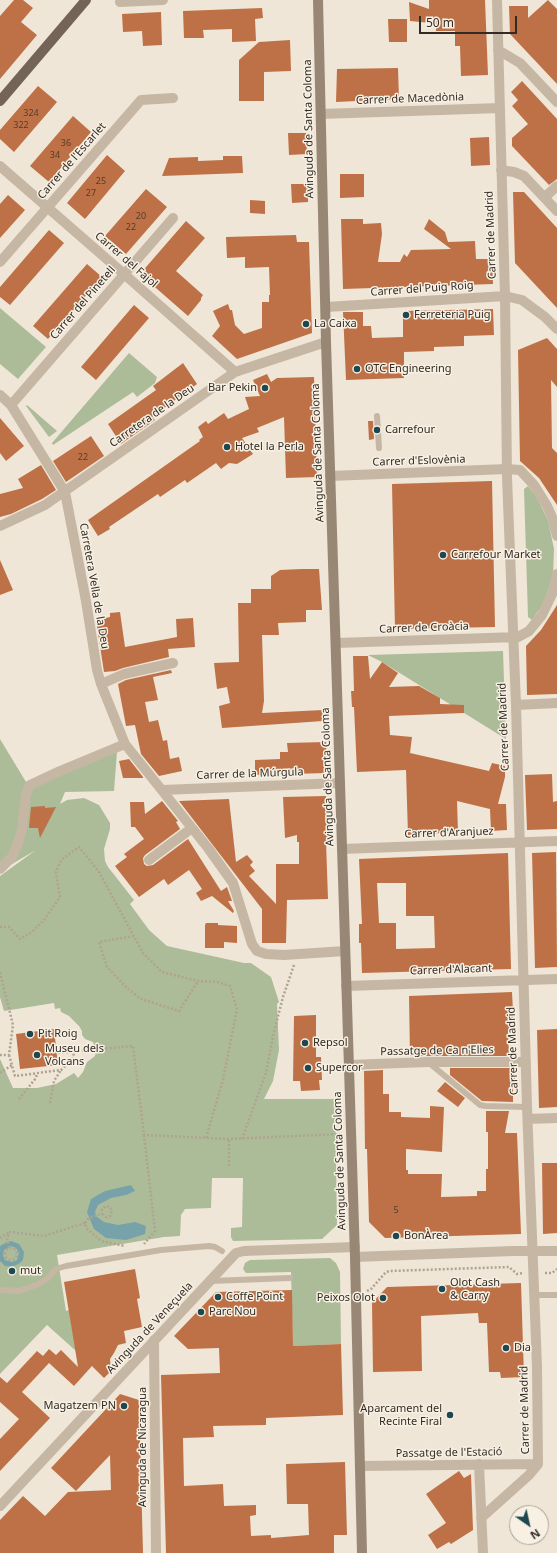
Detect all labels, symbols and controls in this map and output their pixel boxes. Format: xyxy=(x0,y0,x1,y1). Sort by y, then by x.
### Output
scale bar xyxy=(421,8,519,34)
text: 50 m xyxy=(426,14,454,31)
street label: Avinguda de Santa Coloma xyxy=(301,59,317,199)
street label: Carrer de Macedònia xyxy=(356,91,464,107)
house number: 324 xyxy=(23,108,39,118)
house number: 322 xyxy=(13,120,29,130)
street label: Carrer de l'Escarlet xyxy=(35,120,109,202)
house number: 36 xyxy=(61,138,71,148)
house number: 34 xyxy=(50,150,60,160)
house number: 25 xyxy=(96,176,106,186)
house number: 27 xyxy=(86,188,96,198)
street label: Carrer de Madrid xyxy=(483,191,499,279)
house number: 20 xyxy=(136,211,146,221)
house number: 22 xyxy=(126,222,136,232)
street label: Carrer del Fajol xyxy=(92,229,160,291)
street label: Carrer del Pinetell xyxy=(48,264,118,342)
street label: Carrer del Puig Roig xyxy=(370,279,474,299)
place label: Ferreteria Puig xyxy=(414,308,491,322)
marker: Ferreteria Puig xyxy=(401,310,411,320)
place label: La Caixa xyxy=(314,317,357,331)
marker: La Caixa xyxy=(301,319,311,329)
place label: OTC Engineering xyxy=(365,362,452,376)
marker: OTC Engineering xyxy=(352,364,362,374)
place label: Bar Pekin xyxy=(208,381,257,395)
street label: Carretera de la Deu xyxy=(107,382,197,450)
marker: Bar Pekin xyxy=(260,383,270,393)
street label: Avinguda de Santa Coloma xyxy=(309,383,327,523)
place label: Carrefour xyxy=(385,423,435,437)
marker: Carrefour xyxy=(372,425,382,435)
place label: Hotel la Perla xyxy=(235,440,304,454)
marker: Hotel la Perla xyxy=(222,442,232,452)
house number: 22 xyxy=(78,452,88,462)
street label: Carrer d'Eslovènia xyxy=(372,453,466,469)
street label: Carretera Vella de la Deu xyxy=(76,522,112,650)
place label: Carrefour Market xyxy=(451,548,541,562)
marker: Carrefour Market xyxy=(438,550,448,560)
street label: Carrer de Croàcia xyxy=(379,620,469,636)
street label: Carrer de Madrid xyxy=(496,683,512,771)
street label: Avinguda de Santa Coloma xyxy=(319,707,337,847)
street label: Carrer de la Múrgula xyxy=(196,766,304,782)
street label: Carrer d'Aranjuez xyxy=(404,825,494,841)
street label: Carrer d'Alacant xyxy=(410,962,492,978)
street label: Carrer de Madrid xyxy=(505,1007,521,1095)
place label: Pit Roig xyxy=(38,1027,77,1041)
marker: Pit Roig xyxy=(25,1029,35,1039)
place label: Repsol xyxy=(313,1036,348,1050)
marker: Repsol xyxy=(300,1038,310,1048)
place label: Museu dels Volcans xyxy=(45,1042,104,1068)
street label: Passatge de Ca n'Elies xyxy=(380,1043,494,1059)
marker: Museu dels Volcans xyxy=(32,1050,42,1060)
place label: Supercor xyxy=(316,1061,363,1075)
marker: Supercor xyxy=(303,1063,313,1073)
street label: Avinguda de Santa Coloma xyxy=(331,1091,349,1231)
house number: 5 xyxy=(393,1205,399,1215)
place label: BonÀrea xyxy=(404,1229,448,1243)
marker: BonÀrea xyxy=(391,1231,401,1241)
place label: mut xyxy=(20,1264,41,1278)
marker: mut xyxy=(7,1266,17,1276)
place label: Olot Cash & Carry xyxy=(450,1276,500,1302)
street label: Avinguda de Veneçuela xyxy=(104,1280,196,1376)
marker: Olot Cash & Carry xyxy=(437,1284,447,1294)
place label: Coffe Point xyxy=(226,1290,283,1304)
place label: Peixos Olot xyxy=(317,1291,375,1305)
marker: Coffe Point xyxy=(213,1292,223,1302)
marker: Peixos Olot xyxy=(378,1293,388,1303)
place label: Parc Nou xyxy=(209,1305,256,1319)
marker: Parc Nou xyxy=(196,1307,206,1317)
place label: Dia xyxy=(514,1341,531,1355)
marker: Dia xyxy=(501,1343,511,1353)
street label: Carrer de Madrid xyxy=(518,1366,532,1454)
street label: Avinguda de Nicaragua xyxy=(136,1387,150,1507)
place label: Magatzem PN xyxy=(43,1399,116,1413)
marker: Magatzem PN xyxy=(119,1401,129,1411)
place label: Aparcament del Recinte Firal xyxy=(360,1402,442,1428)
marker: Aparcament del Recinte Firal xyxy=(445,1410,455,1420)
street label: Passatge de l'Estació xyxy=(396,1445,502,1461)
north arrow xyxy=(509,1505,549,1545)
text: N xyxy=(528,1526,543,1543)

